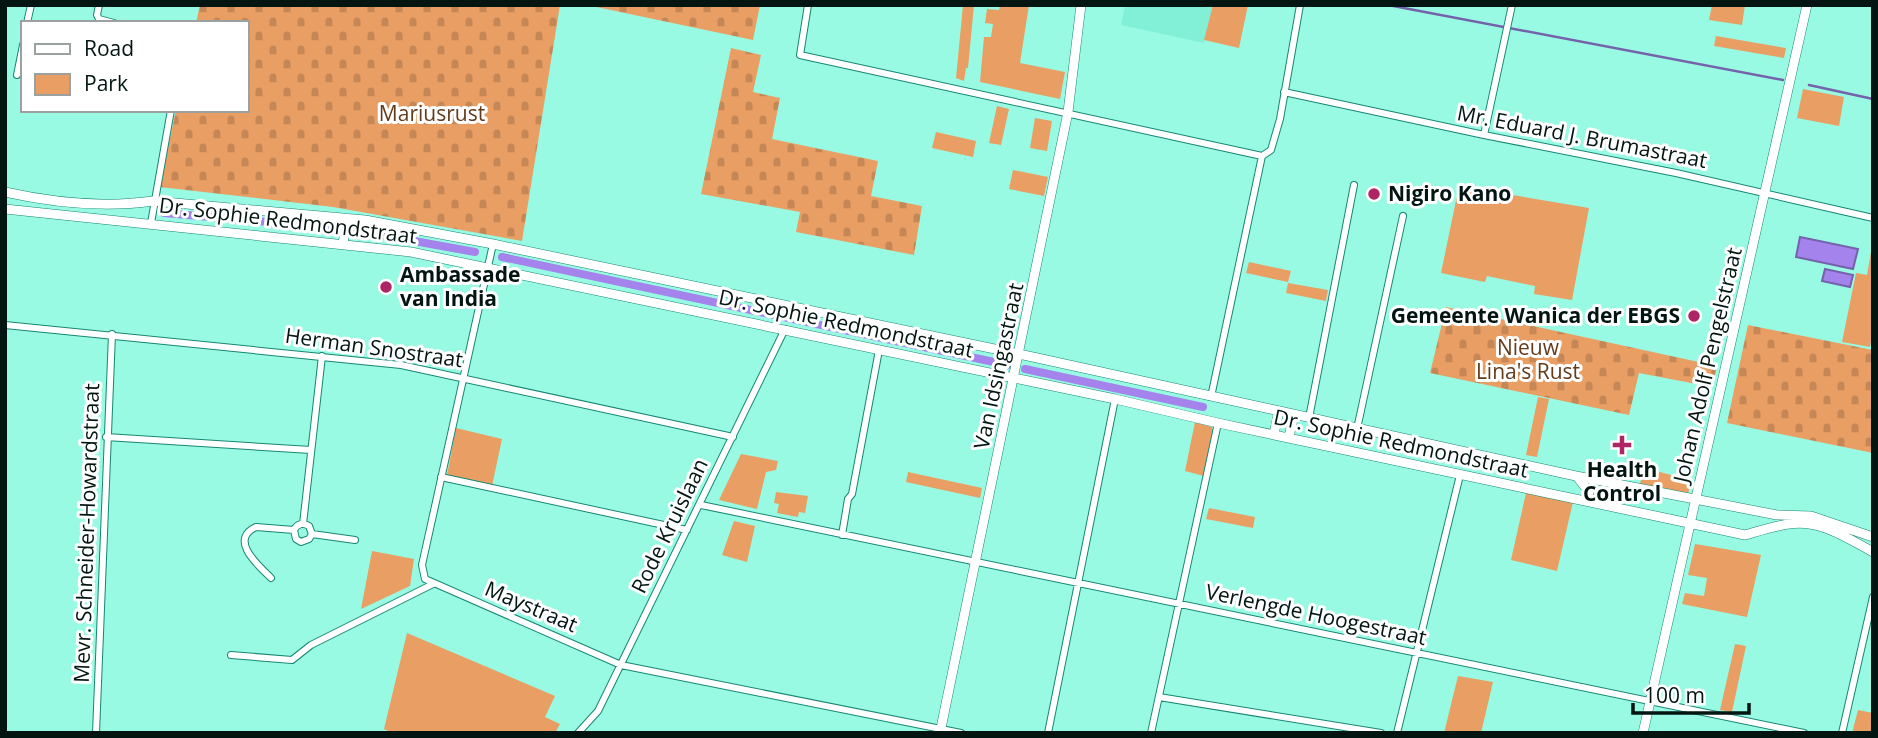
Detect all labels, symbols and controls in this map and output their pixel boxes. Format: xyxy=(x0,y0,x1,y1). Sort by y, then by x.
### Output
legend xyxy=(21,21,248,112)
text: Road xyxy=(84,34,134,62)
text: Park xyxy=(84,69,128,97)
street label: Mr. Eduard J. Brumastraat xyxy=(1455,98,1710,174)
park label: Mariusrust xyxy=(379,99,485,127)
place label: Nigiro Kano xyxy=(1388,179,1511,207)
marker: Nigiro Kano xyxy=(1366,186,1382,202)
street label: Dr. Sophie Redmondstraat xyxy=(158,190,419,250)
street label: Johan Adolf Pengelstraat xyxy=(1666,244,1748,487)
place label: Ambassade van India xyxy=(400,260,520,312)
marker: Ambassade van India xyxy=(378,279,394,295)
street label: Van Idsingastraat xyxy=(967,280,1029,452)
street label: Dr. Sophie Redmondstraat xyxy=(716,282,976,364)
place label: Gemeente Wanica der EBGS xyxy=(1391,301,1680,329)
marker: Gemeente Wanica der EBGS xyxy=(1686,308,1702,324)
street label: Herman Snostraat xyxy=(283,321,465,373)
park label: Nieuw Lina's Rust xyxy=(1476,333,1580,385)
street label: Mevr. Schneider-Howardstraat xyxy=(67,383,105,683)
street label: Dr. Sophie Redmondstraat xyxy=(1271,402,1531,484)
marker: Health Control xyxy=(1612,435,1632,455)
street label: Rode Kruislaan xyxy=(624,453,714,598)
place label: Health Control xyxy=(1583,455,1661,507)
street label: Maystraat xyxy=(481,574,582,638)
street label: Verlengde Hoogestraat xyxy=(1203,577,1429,651)
scale bar xyxy=(1633,672,1748,716)
text: 100 m xyxy=(1644,681,1705,709)

